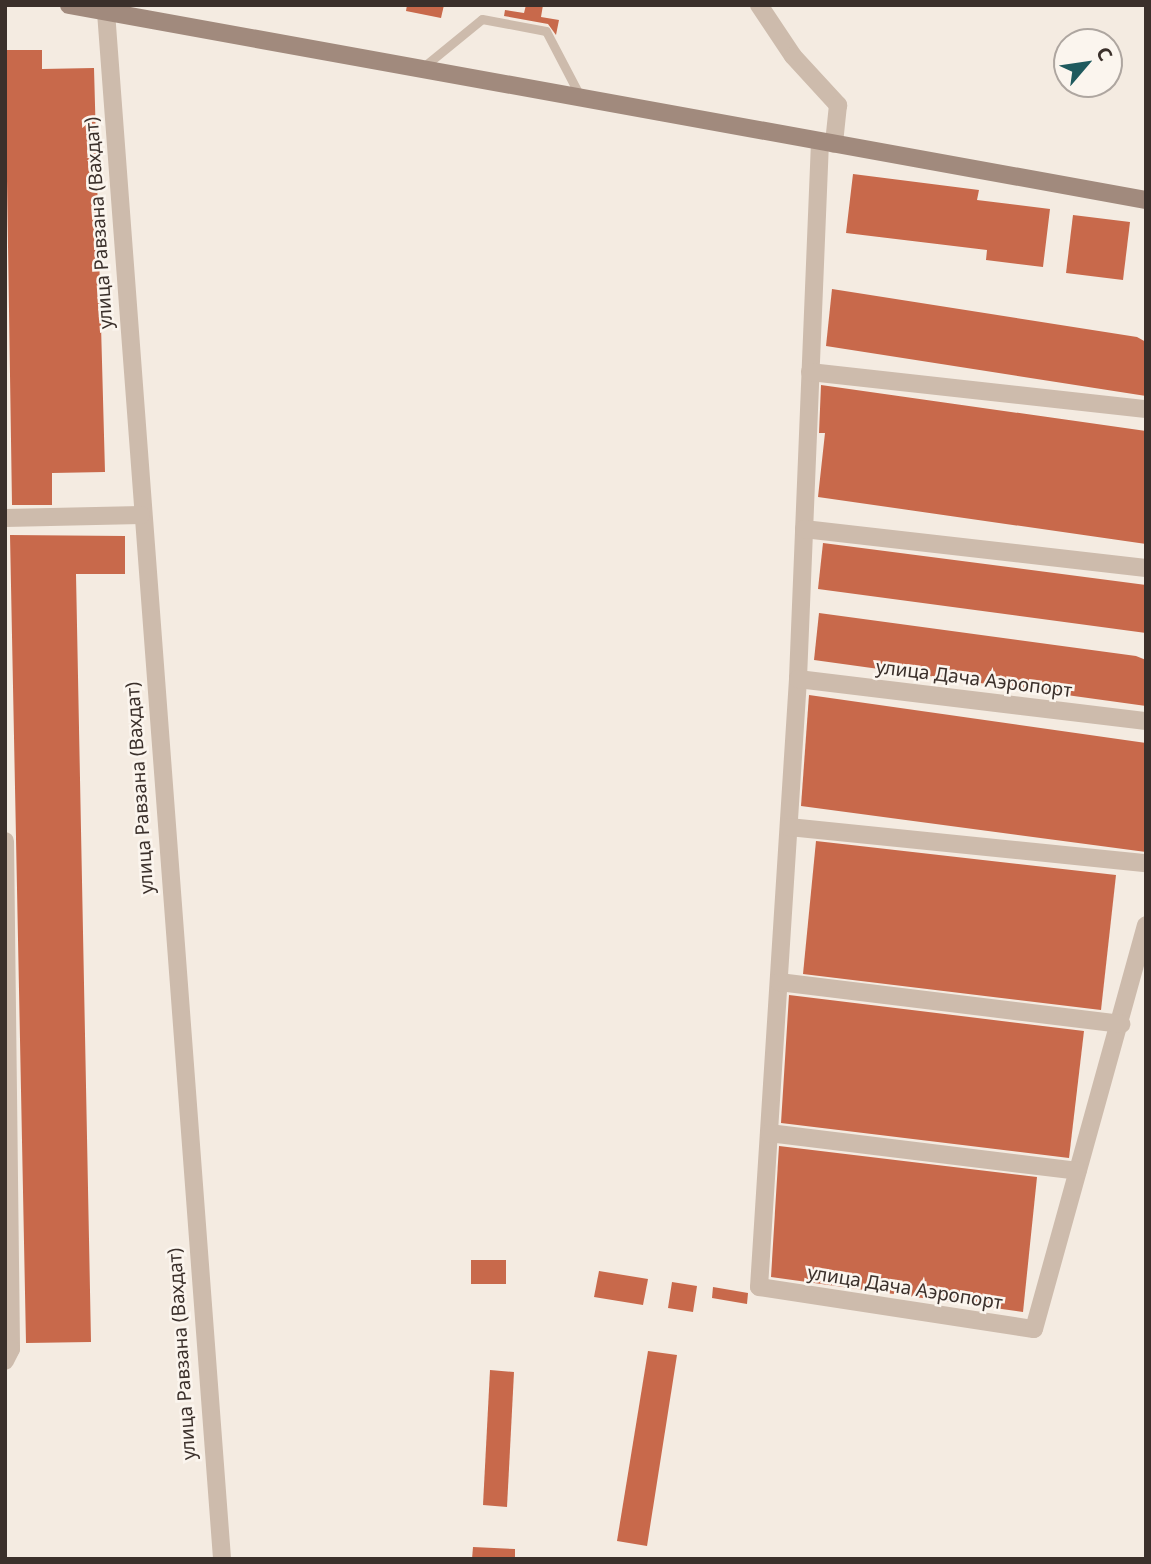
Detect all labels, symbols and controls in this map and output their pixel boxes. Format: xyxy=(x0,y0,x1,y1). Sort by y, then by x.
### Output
north arrow xyxy=(1053,28,1123,98)
text: С xyxy=(1090,42,1119,65)
street label: улица Равзана (Вахдат) xyxy=(80,116,118,330)
street label: улица Дача Аэропорт xyxy=(875,656,1073,702)
street label: улица Равзана (Вахдат) xyxy=(121,681,159,895)
street label: улица Равзана (Вахдат) xyxy=(163,1247,201,1461)
street label: улица Дача Аэропорт xyxy=(806,1261,1004,1315)

